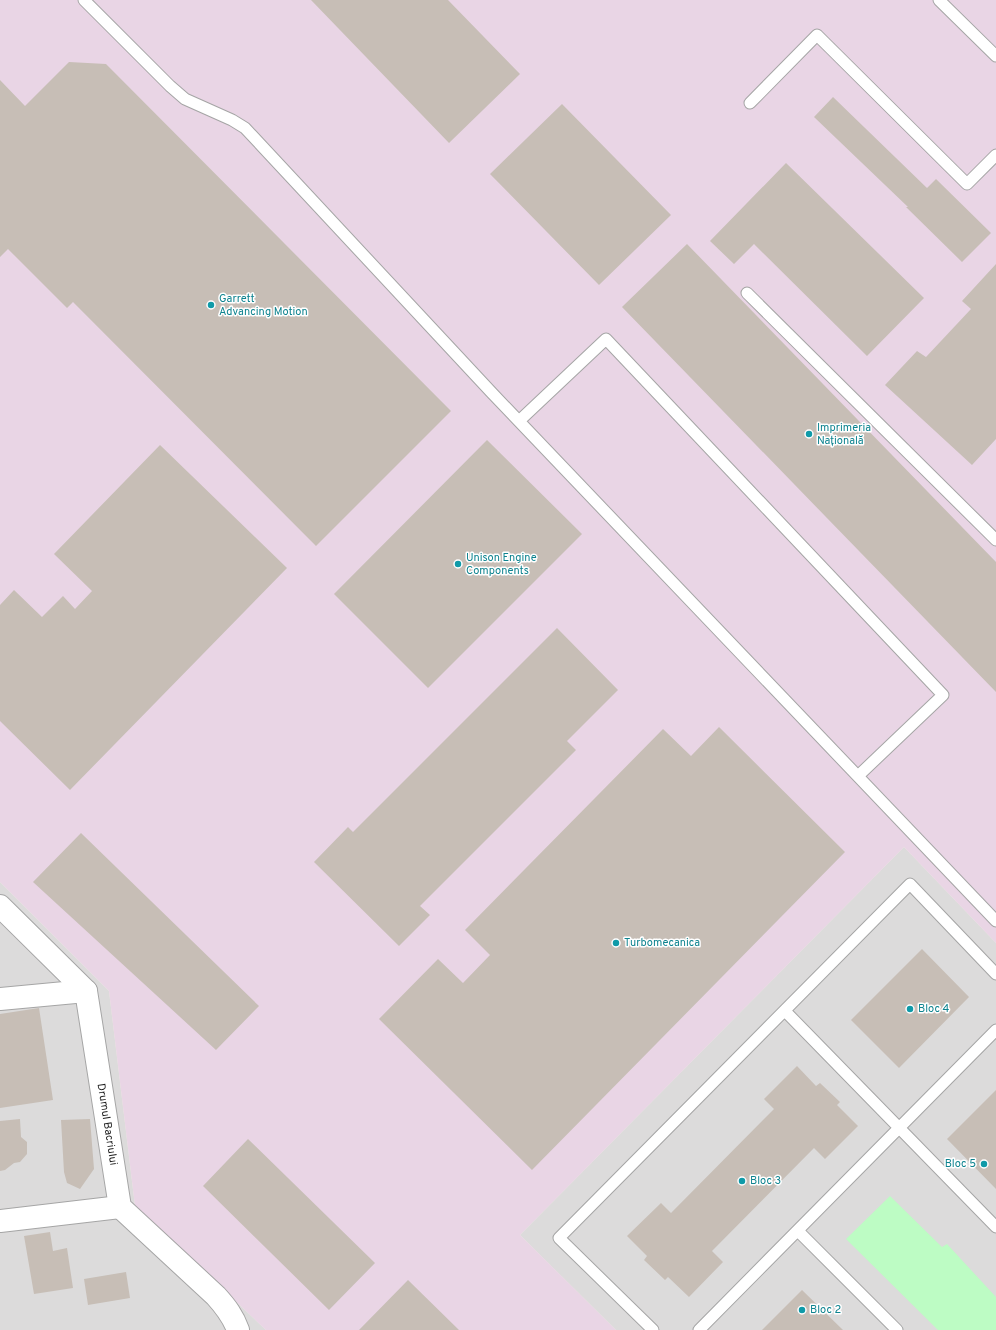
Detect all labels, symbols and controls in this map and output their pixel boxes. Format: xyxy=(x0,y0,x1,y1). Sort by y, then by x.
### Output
place label: Garrett Advancing Motion xyxy=(219,292,308,319)
marker: Garrett Advancing Motion xyxy=(206,300,216,310)
place label: Imprimeria Națională xyxy=(817,421,871,448)
marker: Imprimeria Națională xyxy=(804,429,814,439)
place label: Unison Engine Components xyxy=(466,551,537,578)
marker: Unison Engine Components xyxy=(453,559,463,569)
place label: Turbomecanica xyxy=(624,936,700,950)
marker: Turbomecanica xyxy=(611,938,621,948)
place label: Bloc 4 xyxy=(918,1002,949,1016)
marker: Bloc 4 xyxy=(905,1004,915,1014)
street label: Drumul Bacriului xyxy=(94,1082,120,1167)
place label: Bloc 5 xyxy=(945,1157,976,1171)
marker: Bloc 5 xyxy=(979,1159,989,1169)
place label: Bloc 3 xyxy=(750,1174,781,1188)
marker: Bloc 3 xyxy=(737,1176,747,1186)
place label: Bloc 2 xyxy=(810,1303,841,1317)
marker: Bloc 2 xyxy=(797,1305,807,1315)

